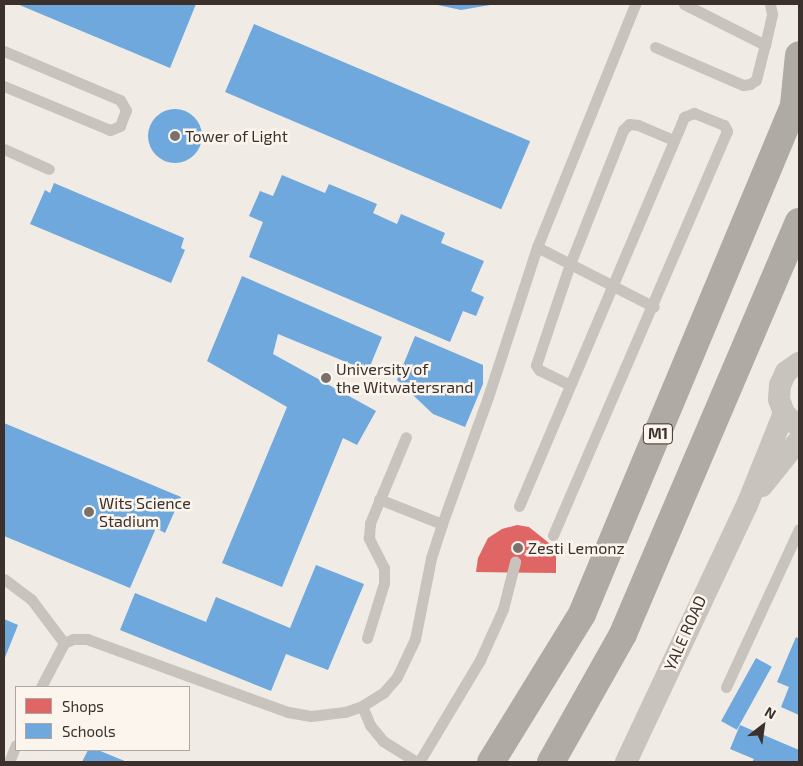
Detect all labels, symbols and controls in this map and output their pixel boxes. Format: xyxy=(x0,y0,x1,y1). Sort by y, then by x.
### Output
place label: Tower of Light xyxy=(185,126,288,146)
marker: Tower of Light xyxy=(169,130,181,142)
place label: University of the Witwatersrand xyxy=(336,359,474,397)
marker: University of the Witwatersrand xyxy=(320,372,332,384)
road number: M1 xyxy=(642,422,674,446)
place label: Wits Science Stadium xyxy=(99,493,191,531)
marker: Wits Science Stadium xyxy=(83,506,95,518)
place label: Zesti Lemonz xyxy=(528,538,625,558)
marker: Zesti Lemonz xyxy=(512,542,524,554)
street label: YALE ROAD xyxy=(660,593,710,673)
legend xyxy=(15,686,190,751)
text: Shops xyxy=(62,697,104,715)
north arrow xyxy=(738,701,788,751)
text: N xyxy=(762,703,779,722)
text: Schools xyxy=(62,722,116,740)

